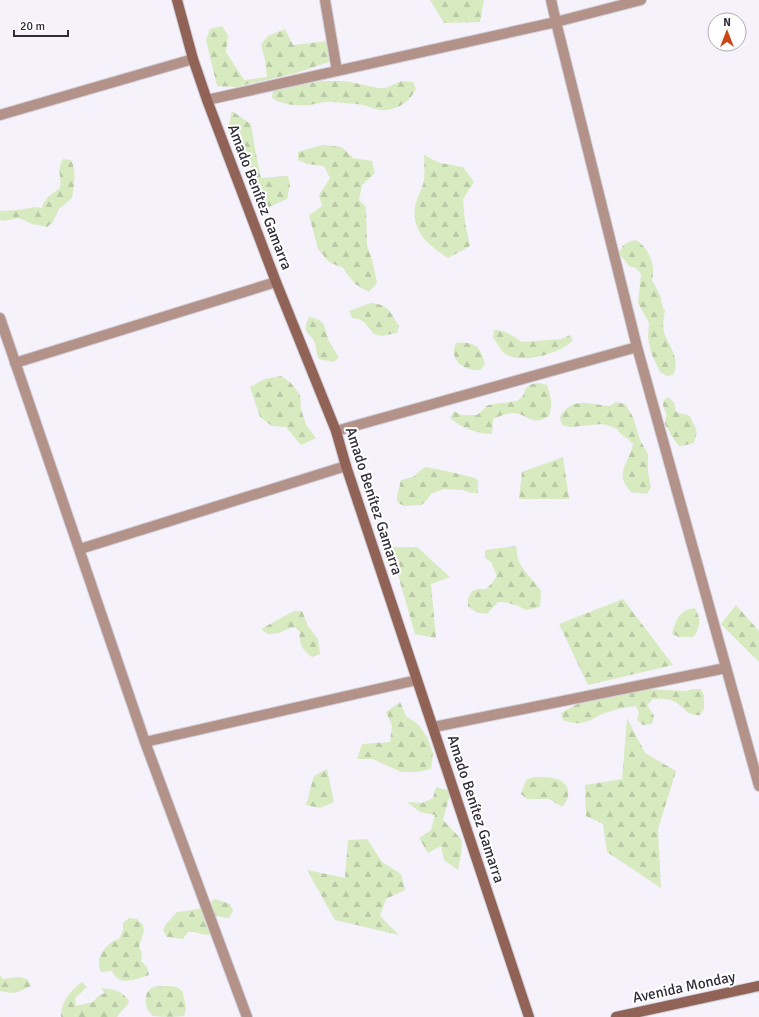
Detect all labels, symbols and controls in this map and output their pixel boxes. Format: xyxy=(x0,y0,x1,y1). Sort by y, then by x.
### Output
scale bar xyxy=(14,12,68,38)
north arrow xyxy=(707,12,747,52)
text: N xyxy=(723,16,731,29)
text: 20 m xyxy=(20,19,45,34)
street label: Amado Benítez Gamarra xyxy=(224,122,296,272)
street label: Amado Benítez Gamarra xyxy=(342,425,406,577)
street label: Amado Benítez Gamarra xyxy=(444,733,508,885)
street label: Avenida Monday xyxy=(631,967,737,1007)

